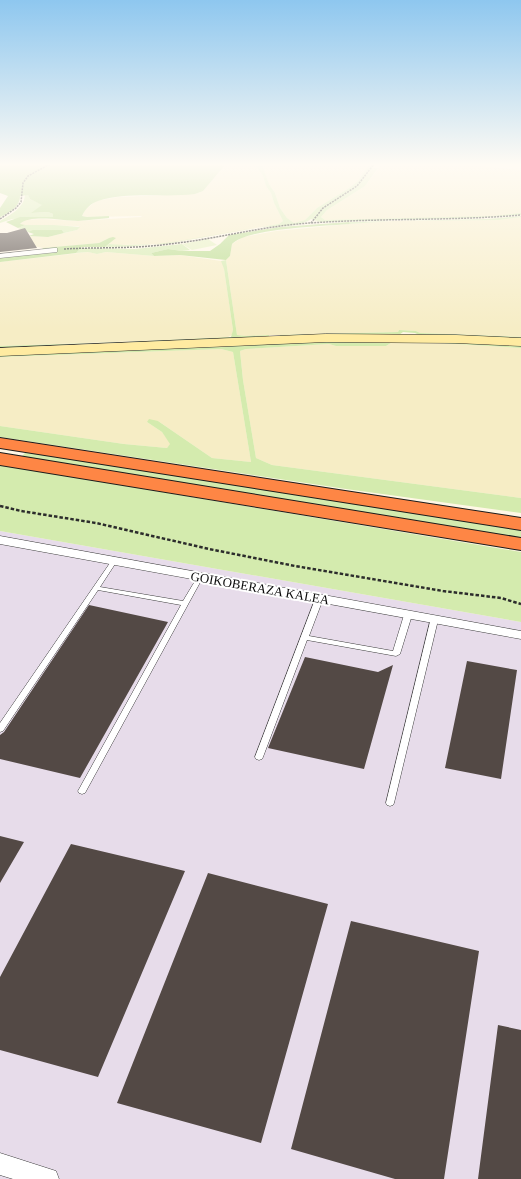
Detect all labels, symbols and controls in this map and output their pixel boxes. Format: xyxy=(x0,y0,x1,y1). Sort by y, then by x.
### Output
street label: GOIKOBERAZA KALEA xyxy=(190,568,331,608)

